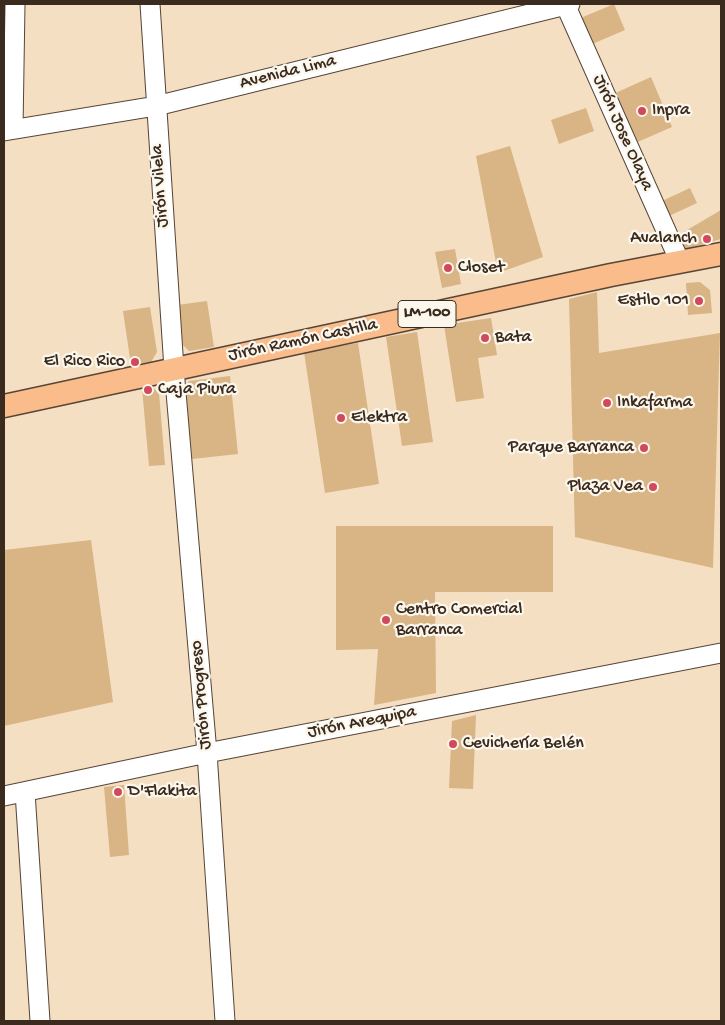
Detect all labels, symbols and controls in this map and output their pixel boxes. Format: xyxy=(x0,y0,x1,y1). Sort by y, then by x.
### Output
street label: Avenida Lima xyxy=(238,51,338,95)
street label: Jirón Jose Olaya xyxy=(587,72,657,194)
place label: Inpra xyxy=(652,100,690,122)
marker: Inpra xyxy=(636,105,648,117)
street label: Jirón Vilela xyxy=(147,144,175,228)
place label: Avalanch xyxy=(630,228,697,250)
marker: Avalanch xyxy=(701,233,713,245)
place label: Closet xyxy=(458,257,504,279)
marker: Closet xyxy=(442,262,454,274)
place label: Estilo 101 xyxy=(618,290,689,312)
marker: Estilo 101 xyxy=(693,295,705,307)
road number: LM-100 xyxy=(398,300,456,328)
street label: Jirón Ramón Castilla xyxy=(226,315,380,367)
place label: Bata xyxy=(495,327,532,349)
marker: Bata xyxy=(479,332,491,344)
place label: El Rico Rico xyxy=(44,351,125,373)
marker: El Rico Rico xyxy=(129,356,141,368)
place label: Caja Piura xyxy=(158,379,236,401)
marker: Caja Piura xyxy=(142,384,154,396)
place label: Inkafarma xyxy=(617,392,693,414)
marker: Inkafarma xyxy=(601,397,613,409)
place label: Elektra xyxy=(351,407,407,429)
marker: Elektra xyxy=(335,412,347,424)
place label: Parque Barranca xyxy=(508,437,634,459)
marker: Parque Barranca xyxy=(638,442,650,454)
place label: Plaza Vea xyxy=(568,476,643,498)
marker: Plaza Vea xyxy=(647,481,659,493)
place label: Centro Comercial Barranca xyxy=(396,599,522,642)
marker: Centro Comercial Barranca xyxy=(380,614,392,626)
street label: Jirón Progreso xyxy=(186,640,218,750)
street label: Jirón Arequipa xyxy=(306,702,418,744)
place label: Cevichería Belén xyxy=(463,733,584,755)
marker: Cevichería Belén xyxy=(447,738,459,750)
place label: D'Flakita xyxy=(128,781,197,803)
marker: D'Flakita xyxy=(112,786,124,798)

